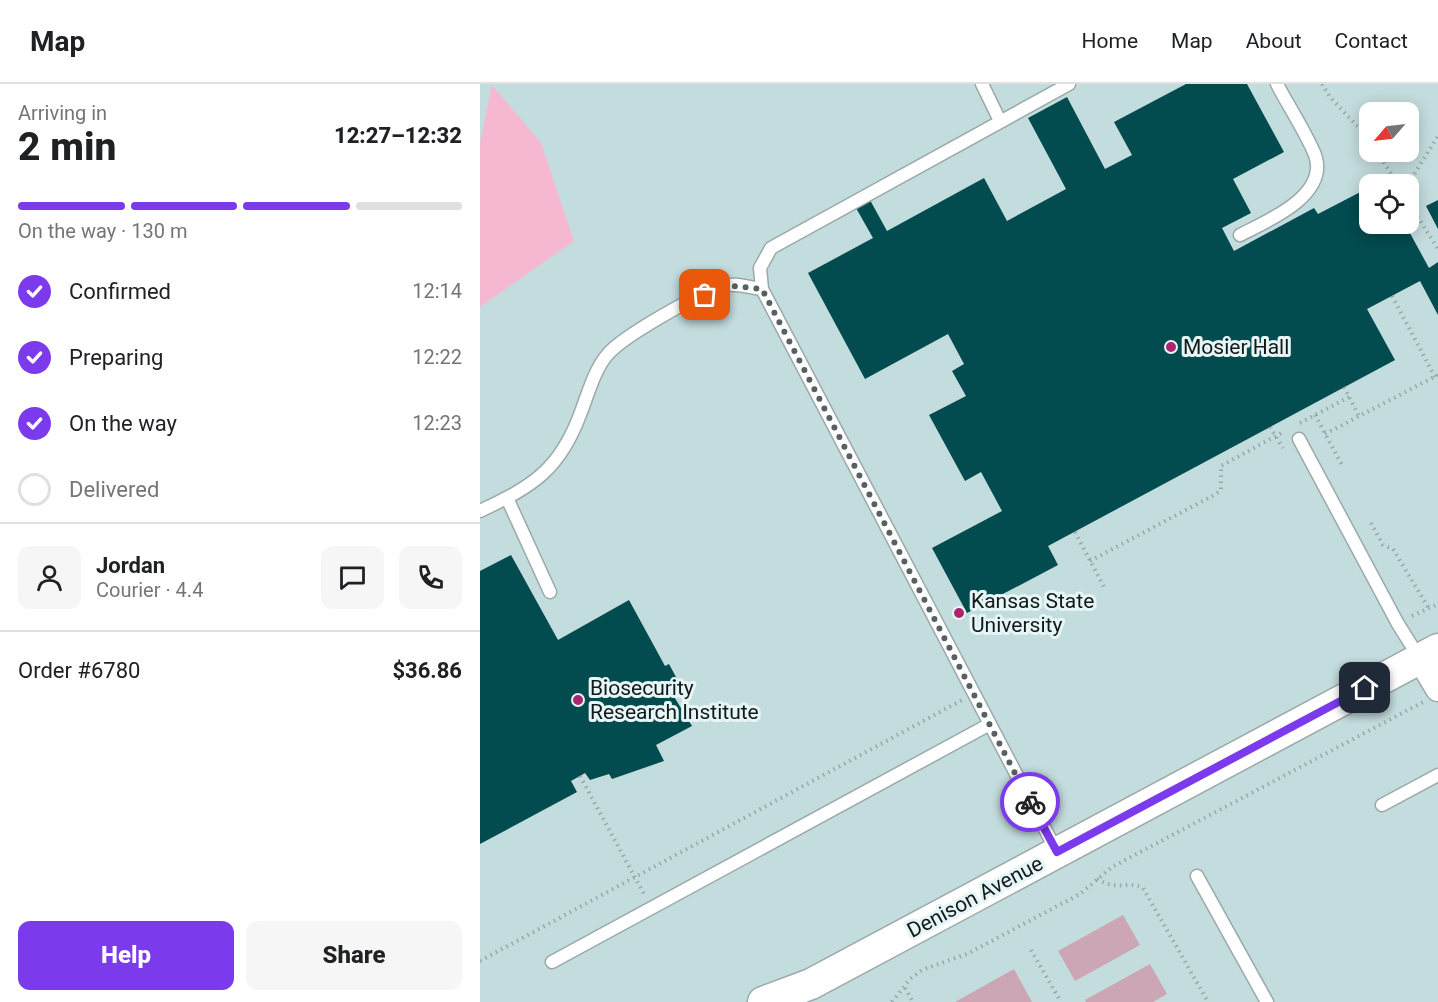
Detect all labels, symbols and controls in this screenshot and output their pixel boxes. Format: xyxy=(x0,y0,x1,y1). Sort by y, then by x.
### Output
text: Map xyxy=(30,25,85,58)
text: Home xyxy=(1082,29,1138,53)
text: Map xyxy=(1171,29,1213,53)
text: About xyxy=(1246,29,1302,53)
text: Contact xyxy=(1335,29,1408,53)
text: Arriving in xyxy=(18,101,107,125)
north arrow xyxy=(1359,102,1419,162)
map controls xyxy=(1359,102,1419,234)
text: 12:27–12:32 xyxy=(334,123,462,148)
text: 2 min xyxy=(18,124,116,170)
button: locate xyxy=(1359,174,1419,234)
text: On the way · 130 m xyxy=(18,219,187,243)
pin xyxy=(679,269,730,320)
icon: check xyxy=(18,275,51,308)
icon: bag xyxy=(688,278,721,311)
text: Confirmed xyxy=(69,279,171,304)
text: 12:14 xyxy=(412,279,462,303)
place label: Mosier Hall xyxy=(1183,335,1289,359)
marker: Mosier Hall xyxy=(1164,340,1178,354)
icon: check xyxy=(18,341,51,374)
text: Preparing xyxy=(69,345,163,370)
text: 12:22 xyxy=(412,345,462,369)
icon: check xyxy=(18,407,51,440)
text: On the way xyxy=(69,411,177,436)
text: 12:23 xyxy=(412,411,462,435)
text: Delivered xyxy=(69,477,159,502)
button: person xyxy=(18,546,81,609)
button: chat xyxy=(321,546,384,609)
button: phone xyxy=(399,546,462,609)
text: Jordan xyxy=(96,553,165,578)
text: Courier · 4.4 xyxy=(96,578,203,602)
place label: Kansas State University xyxy=(971,589,1094,637)
marker: Kansas State University xyxy=(952,606,966,620)
text: Order #6780 xyxy=(18,658,140,683)
text: $36.86 xyxy=(393,658,462,683)
pin xyxy=(1339,662,1390,713)
icon: home xyxy=(1348,671,1381,704)
place label: Biosecurity Research Institute xyxy=(590,676,759,724)
marker: Biosecurity Research Institute xyxy=(571,693,585,707)
courier xyxy=(1000,772,1060,832)
icon: bike xyxy=(1014,786,1047,819)
street label: Denison Avenue xyxy=(903,851,1047,943)
button: Help xyxy=(18,921,234,990)
button: Share xyxy=(246,921,462,990)

